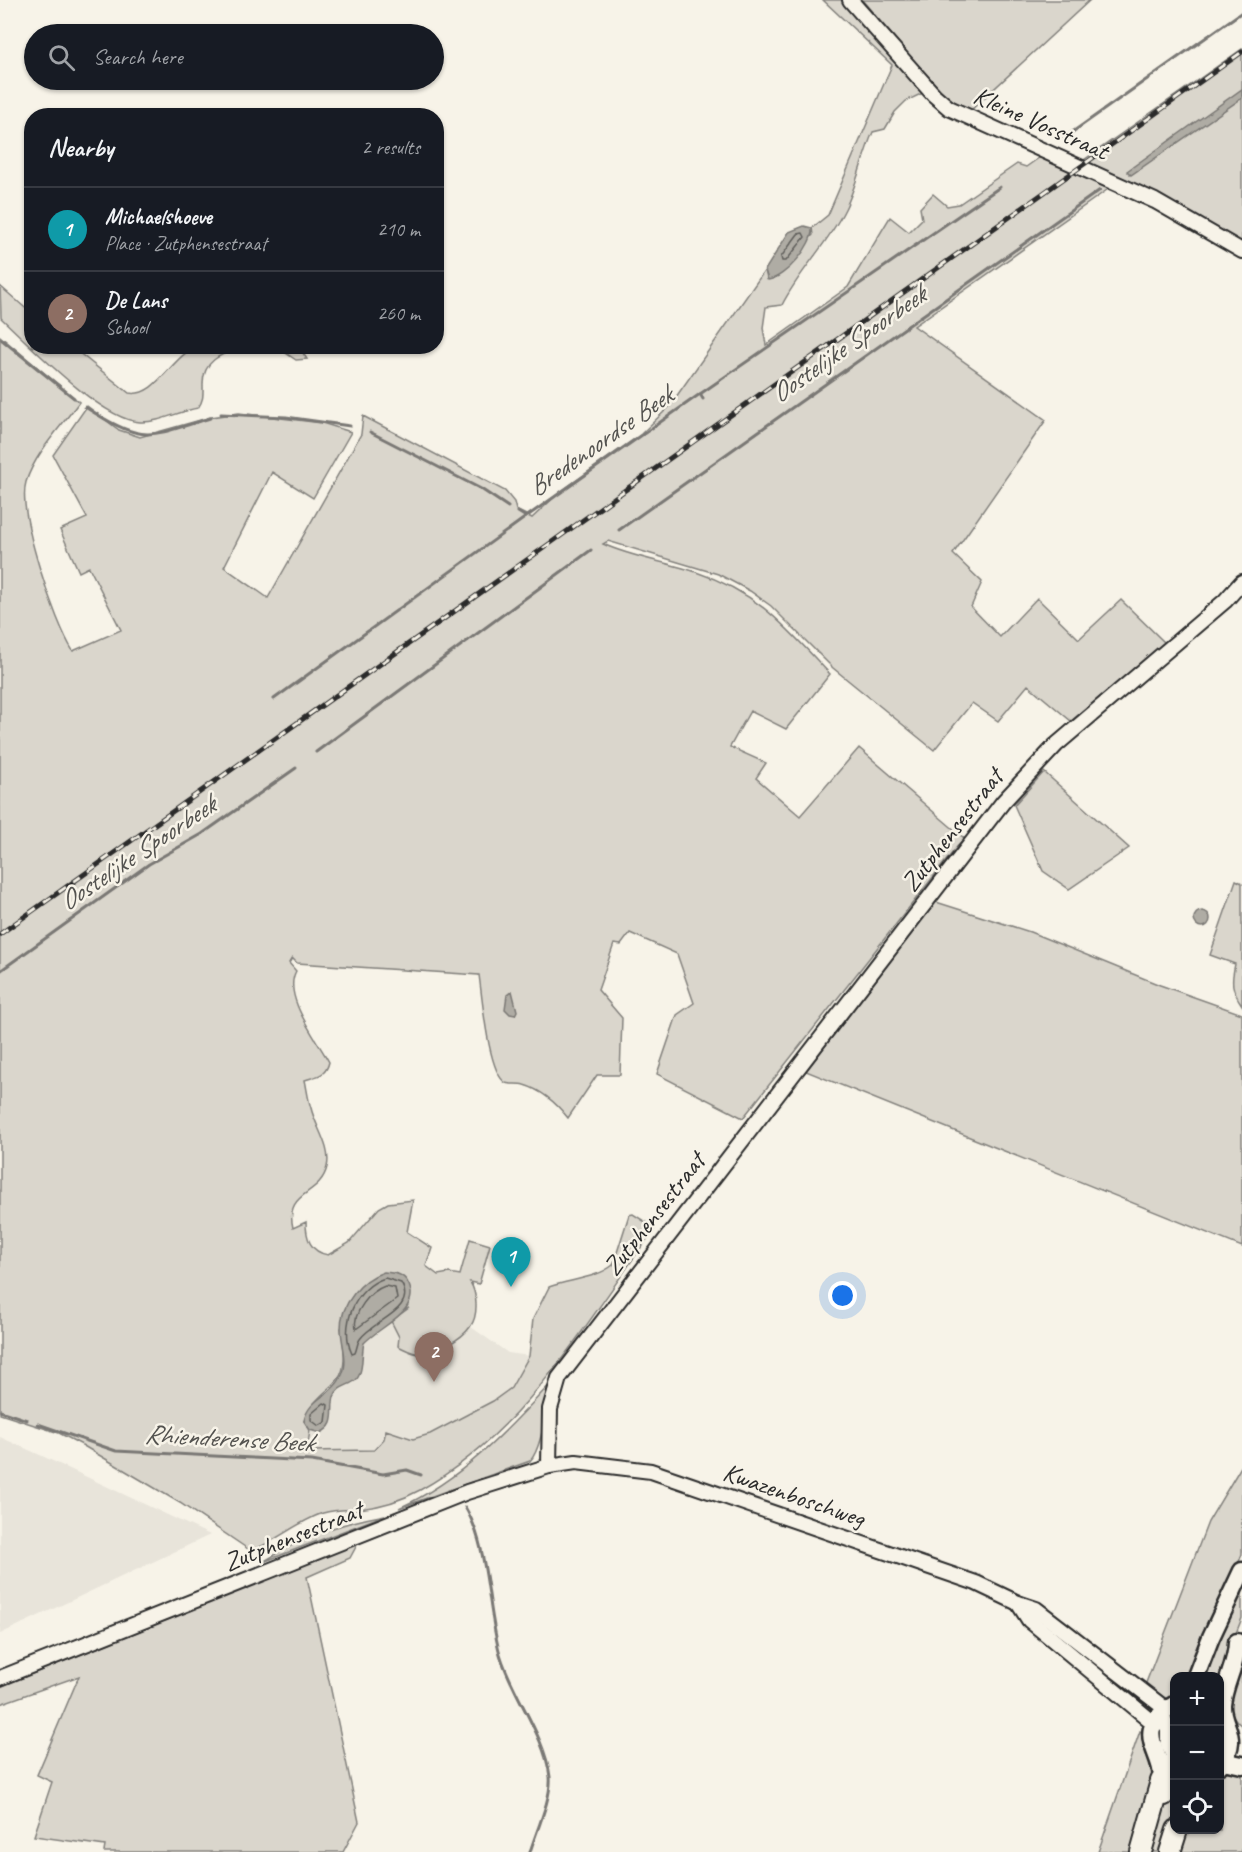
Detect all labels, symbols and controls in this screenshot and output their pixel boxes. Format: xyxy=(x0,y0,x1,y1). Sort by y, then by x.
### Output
search box xyxy=(24,24,444,90)
icon: search xyxy=(45,41,78,74)
text: Search here xyxy=(93,43,183,71)
street label: Kleine Vosstraat xyxy=(969,79,1116,168)
text: Nearby xyxy=(48,131,113,164)
text: 2 results xyxy=(361,135,420,160)
text: Michaelshoeve xyxy=(105,203,212,231)
text: 1 xyxy=(63,217,72,242)
text: 210 m xyxy=(377,217,420,242)
text: Place · Zutphensestraat xyxy=(105,231,267,256)
water label: Oostelijke Spoorbeek xyxy=(764,275,936,410)
text: De Lans xyxy=(105,287,167,315)
text: 2 xyxy=(63,301,72,326)
text: 260 m xyxy=(377,301,420,326)
text: School xyxy=(105,315,148,340)
water label: Bredenoordse Beek xyxy=(521,376,683,504)
street label: Zutphensestraat xyxy=(894,759,1012,898)
water label: Oostelijke Spoorbeek xyxy=(52,785,226,918)
street label: Zutphensestraat xyxy=(596,1143,714,1282)
pin: 1 xyxy=(492,1238,530,1287)
your location xyxy=(828,1281,857,1310)
pin: 2 xyxy=(414,1332,454,1382)
water label: Rhienderense Beek xyxy=(144,1417,319,1460)
street label: Kwazenboschweg xyxy=(719,1455,871,1535)
street label: Zutphensestraat xyxy=(219,1492,371,1579)
map controls xyxy=(1170,1672,1224,1834)
button: + xyxy=(1170,1672,1224,1726)
button: − xyxy=(1170,1726,1224,1780)
button: locate xyxy=(1170,1780,1224,1834)

